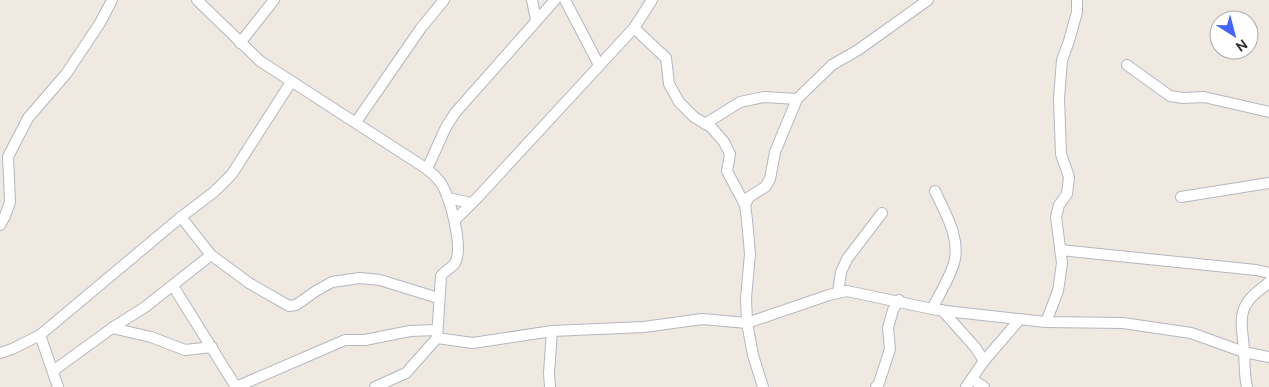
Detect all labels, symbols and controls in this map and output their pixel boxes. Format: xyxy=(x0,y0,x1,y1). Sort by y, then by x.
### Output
north arrow xyxy=(1209,10,1259,60)
text: N xyxy=(1233,36,1251,55)

